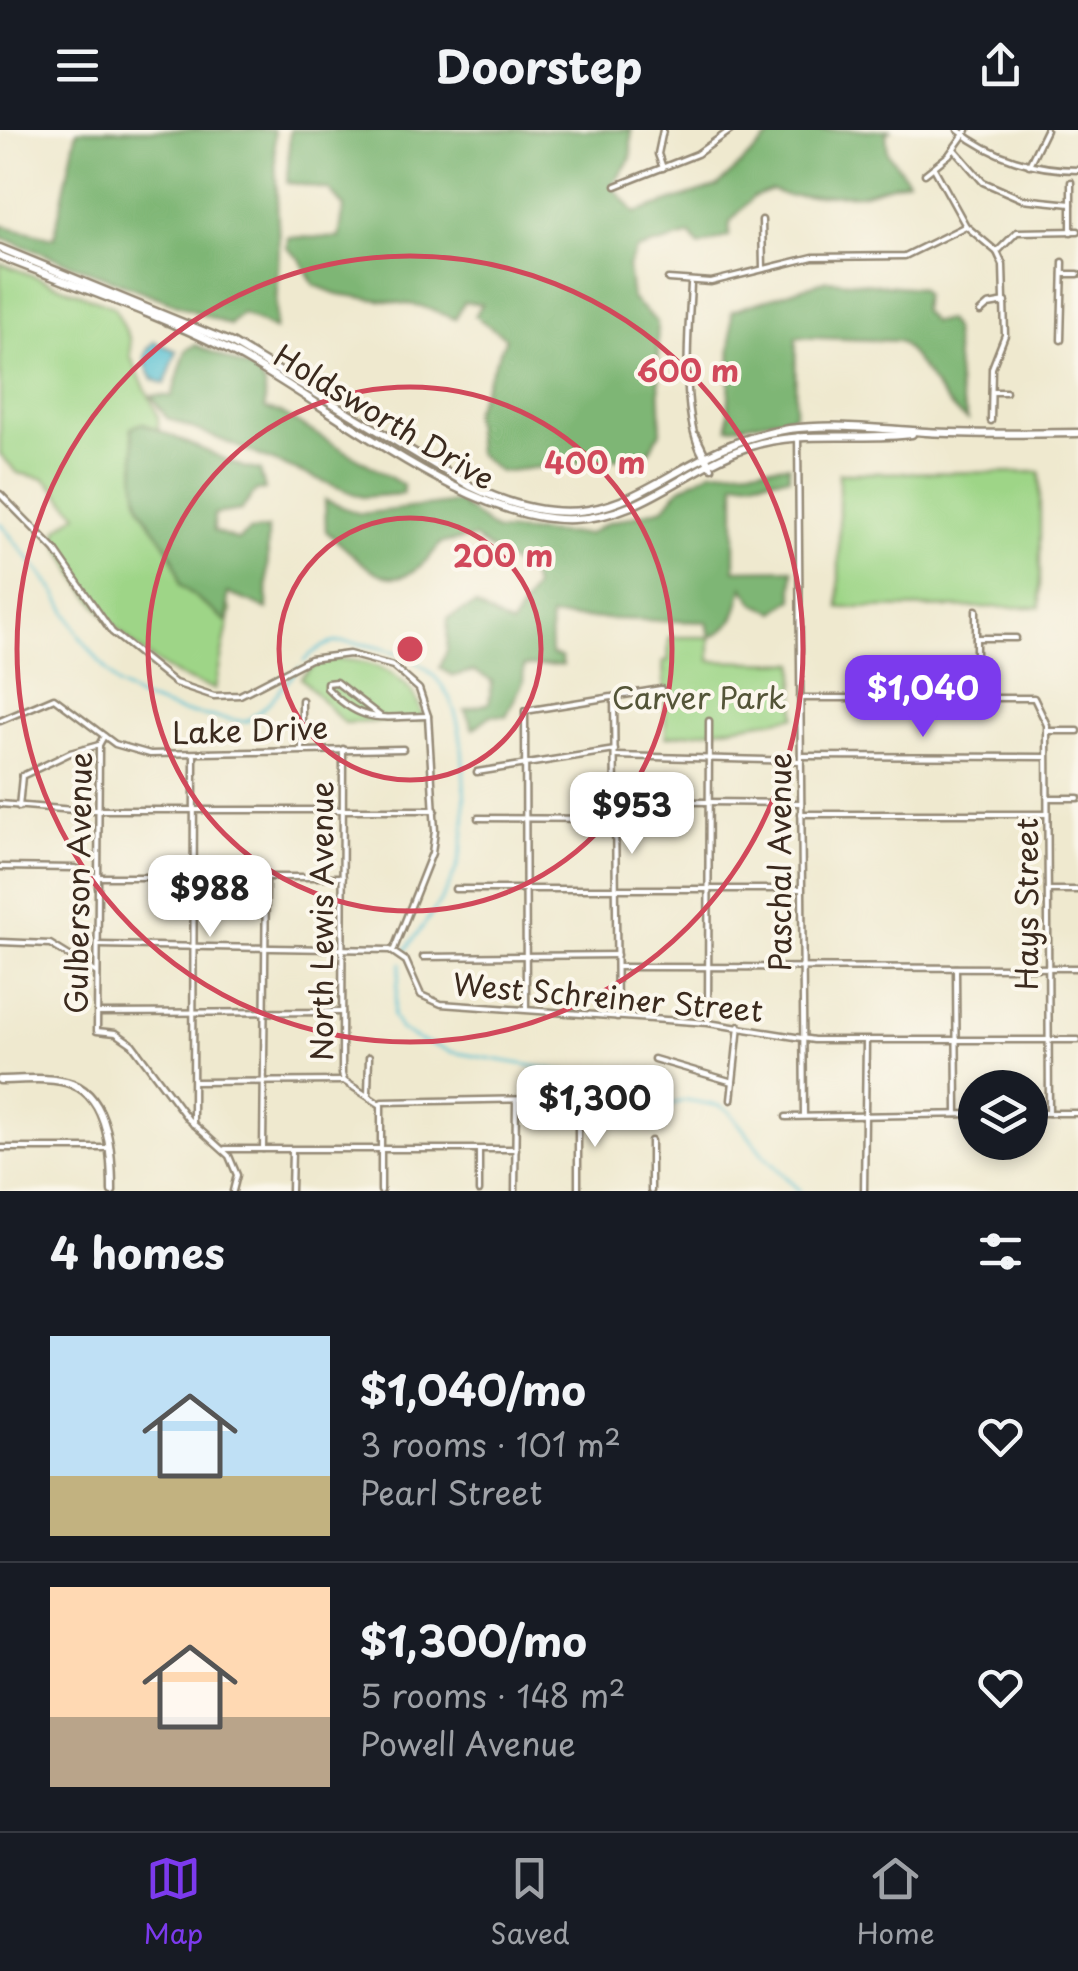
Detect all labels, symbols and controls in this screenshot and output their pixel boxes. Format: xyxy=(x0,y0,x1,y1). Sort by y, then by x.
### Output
text: Doorstep xyxy=(436,31,642,99)
icon: menu xyxy=(50,38,105,93)
icon: share xyxy=(973,38,1028,93)
street label: Holdsworth Drive xyxy=(266,332,504,500)
text: 600 m xyxy=(637,347,739,392)
text: 400 m xyxy=(544,439,646,484)
text: 200 m xyxy=(453,532,553,577)
centre of rings xyxy=(392,631,428,667)
pin: $1,040 xyxy=(842,655,1004,740)
text: $1,040 xyxy=(867,663,979,711)
park label: Carver Park xyxy=(612,674,786,719)
street label: Lake Drive xyxy=(171,704,329,754)
street label: Gulberson Avenue xyxy=(52,751,102,1015)
street label: Paschal Avenue xyxy=(756,753,801,971)
pin: $953 xyxy=(573,772,691,857)
text: $953 xyxy=(592,780,672,828)
street label: North Lewis Avenue xyxy=(298,781,343,1061)
street label: Hays Street xyxy=(1003,818,1048,990)
pin: $988 xyxy=(151,855,269,940)
text: $988 xyxy=(170,863,250,911)
street label: West Schreiner Street xyxy=(451,960,765,1032)
pin: $1,300 xyxy=(514,1065,676,1150)
map controls xyxy=(958,1070,1048,1160)
button: layers xyxy=(958,1070,1048,1160)
text: $1,300 xyxy=(539,1073,651,1121)
text: 4 homes xyxy=(50,1220,225,1283)
icon: filters xyxy=(973,1224,1028,1279)
text: $1,040/mo xyxy=(360,1357,586,1420)
icon: home xyxy=(130,1376,250,1496)
icon: heart xyxy=(973,1409,1028,1464)
text: 3 rooms · 101 m² xyxy=(360,1420,621,1468)
text: Pearl Street xyxy=(360,1468,542,1516)
text: $1,300/mo xyxy=(360,1608,587,1671)
icon: home xyxy=(130,1627,250,1747)
icon: heart xyxy=(973,1660,1028,1715)
text: 5 rooms · 148 m² xyxy=(360,1671,625,1719)
text: Powell Avenue xyxy=(360,1719,576,1767)
tab: Map xyxy=(143,1851,203,1954)
tab: Saved xyxy=(490,1851,570,1954)
tab: Home xyxy=(857,1851,935,1954)

